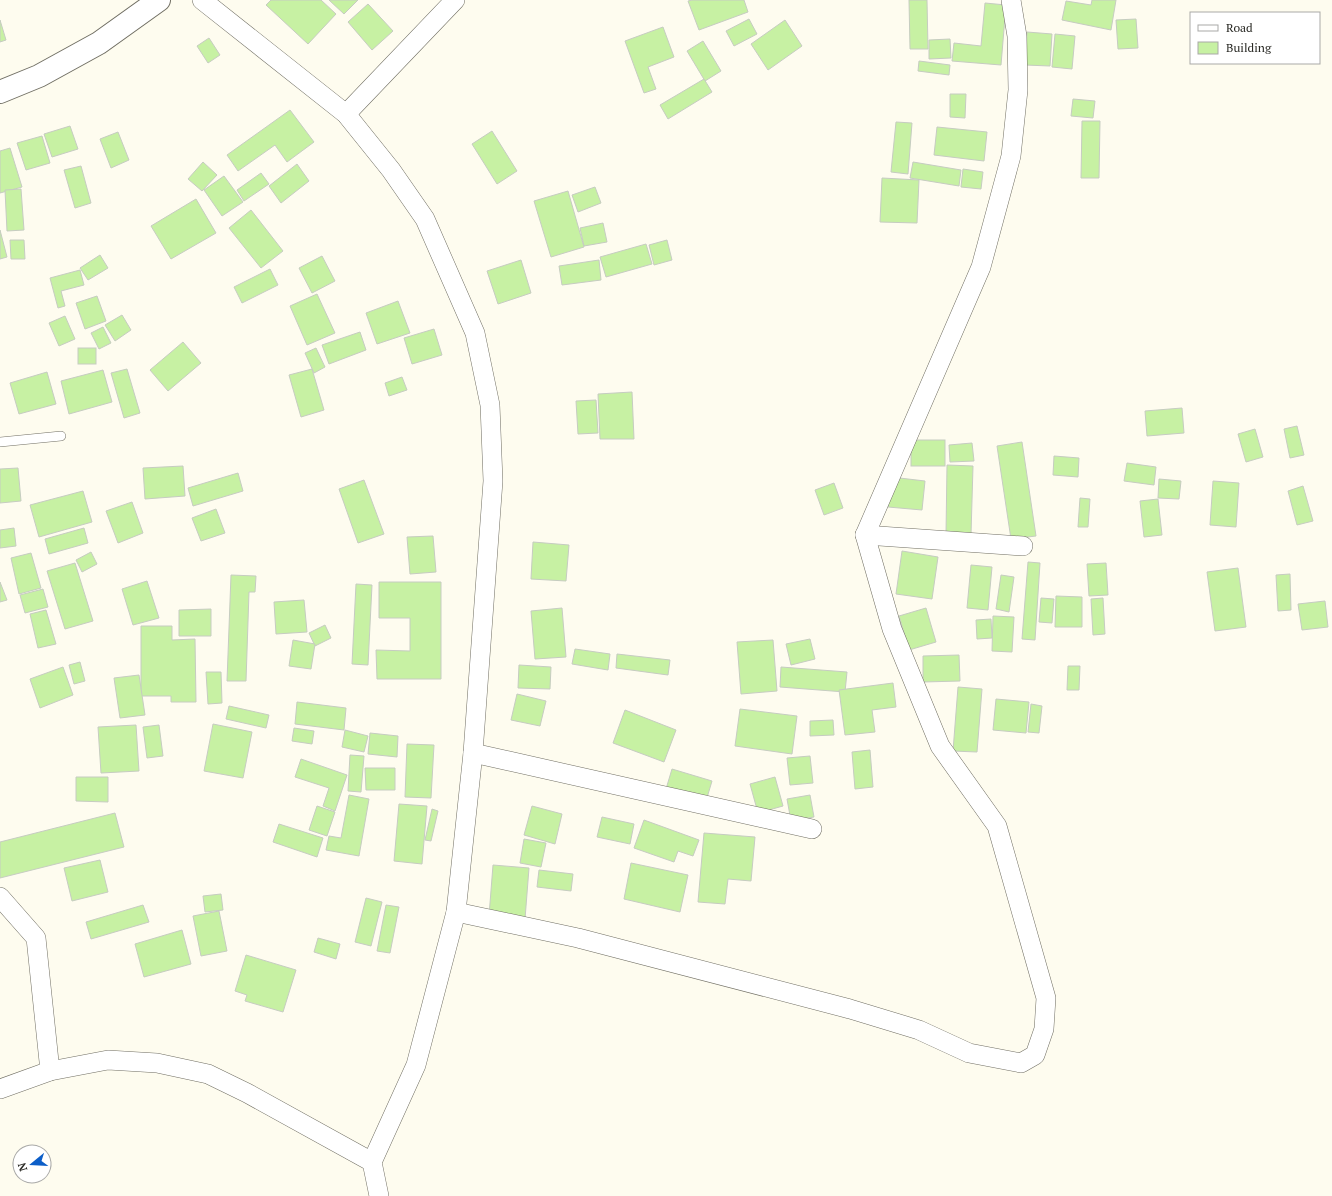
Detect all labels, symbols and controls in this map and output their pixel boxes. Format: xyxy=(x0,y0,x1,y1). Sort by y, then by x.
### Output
legend xyxy=(1190,12,1320,64)
text: Road xyxy=(1226,20,1253,35)
text: Building xyxy=(1226,40,1272,55)
north arrow xyxy=(12,1144,52,1184)
text: N xyxy=(14,1160,30,1173)

